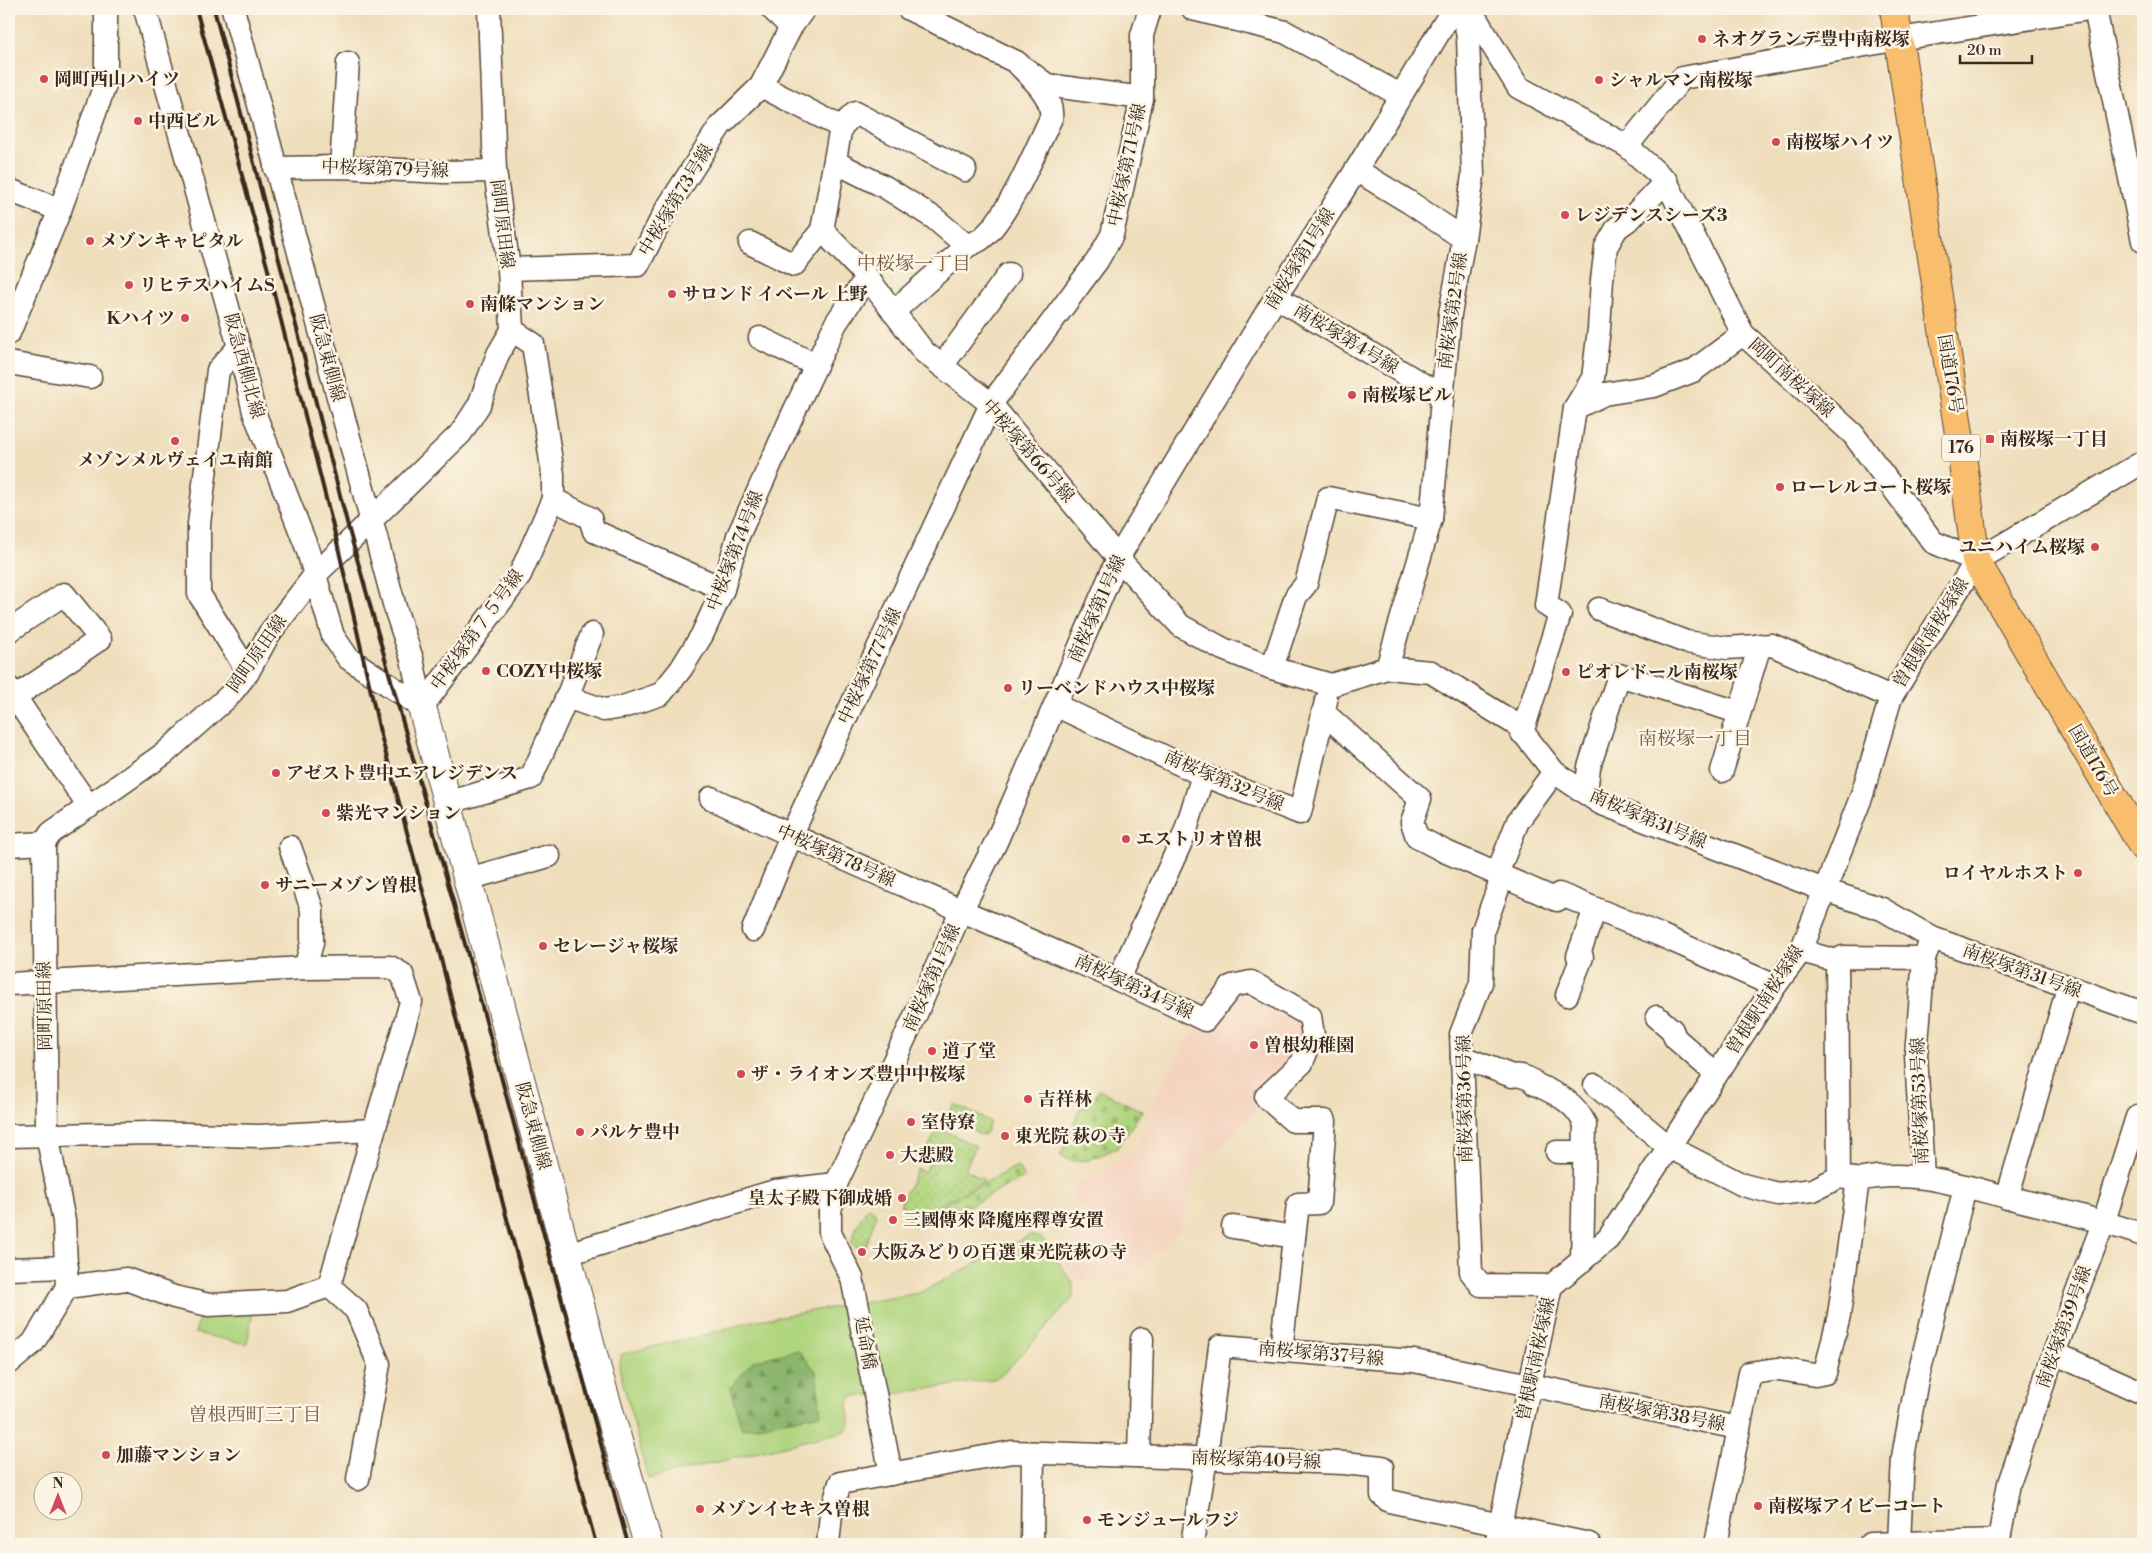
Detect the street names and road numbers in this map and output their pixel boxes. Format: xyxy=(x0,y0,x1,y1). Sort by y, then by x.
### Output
street label: 中桜塚第71号線 xyxy=(1103,101,1151,229)
street label: 中桜塚第73号線 xyxy=(633,140,719,260)
street label: 中桜塚第79号線 xyxy=(321,155,449,183)
street label: 岡町原田線 xyxy=(485,178,519,270)
street label: 南桜塚第1号線 xyxy=(1260,204,1340,314)
street label: 南桜塚第2号線 xyxy=(1433,251,1473,371)
street label: 南桜塚第4号線 xyxy=(1289,299,1403,379)
street label: 阪急西側北線 xyxy=(219,311,269,421)
street label: 阪急東側線 xyxy=(304,312,350,404)
street label: 岡町南桜塚線 xyxy=(1743,333,1839,423)
street label: 国道176号 xyxy=(1932,333,1968,415)
street label: 中桜塚第66号線 xyxy=(977,394,1079,508)
road number: 176 xyxy=(1942,434,1980,462)
street label: 中桜塚第74号線 xyxy=(702,488,768,614)
street label: 南桜塚第1号線 xyxy=(1063,551,1131,667)
street label: 中桜塚第７５号線 xyxy=(425,565,529,695)
street label: 曽根駅南桜塚線 xyxy=(1888,573,1974,693)
street label: 中桜塚第77号線 xyxy=(833,604,907,728)
street label: 岡町原田線 xyxy=(222,611,292,697)
street label: 国道176号 xyxy=(2063,721,2123,801)
street label: 南桜塚第32号線 xyxy=(1161,745,1287,817)
street label: 南桜塚第31号線 xyxy=(1586,784,1710,854)
street label: 中桜塚第78号線 xyxy=(773,820,899,892)
street label: 南桜塚第1号線 xyxy=(898,920,966,1036)
street label: 南桜塚第31号線 xyxy=(1959,939,2085,1003)
street label: 曽根駅南桜塚線 xyxy=(1721,941,1809,1059)
street label: 南桜塚第34号線 xyxy=(1071,949,1197,1025)
street label: 岡町原田線 xyxy=(33,961,57,1051)
street label: 南桜塚第36号線 xyxy=(1452,1034,1478,1164)
street label: 南桜塚第53号線 xyxy=(1906,1037,1934,1165)
street label: 阪急東側線 xyxy=(510,1080,556,1172)
street label: 南桜塚第39号線 xyxy=(2031,1263,2097,1391)
street label: 曽根駅南桜塚線 xyxy=(1512,1295,1560,1423)
street label: 延命橋 xyxy=(849,1314,881,1372)
street label: 南桜塚第37号線 xyxy=(1257,1337,1385,1371)
street label: 南桜塚第38号線 xyxy=(1596,1389,1728,1437)
street label: 南桜塚第40号線 xyxy=(1190,1446,1322,1474)

